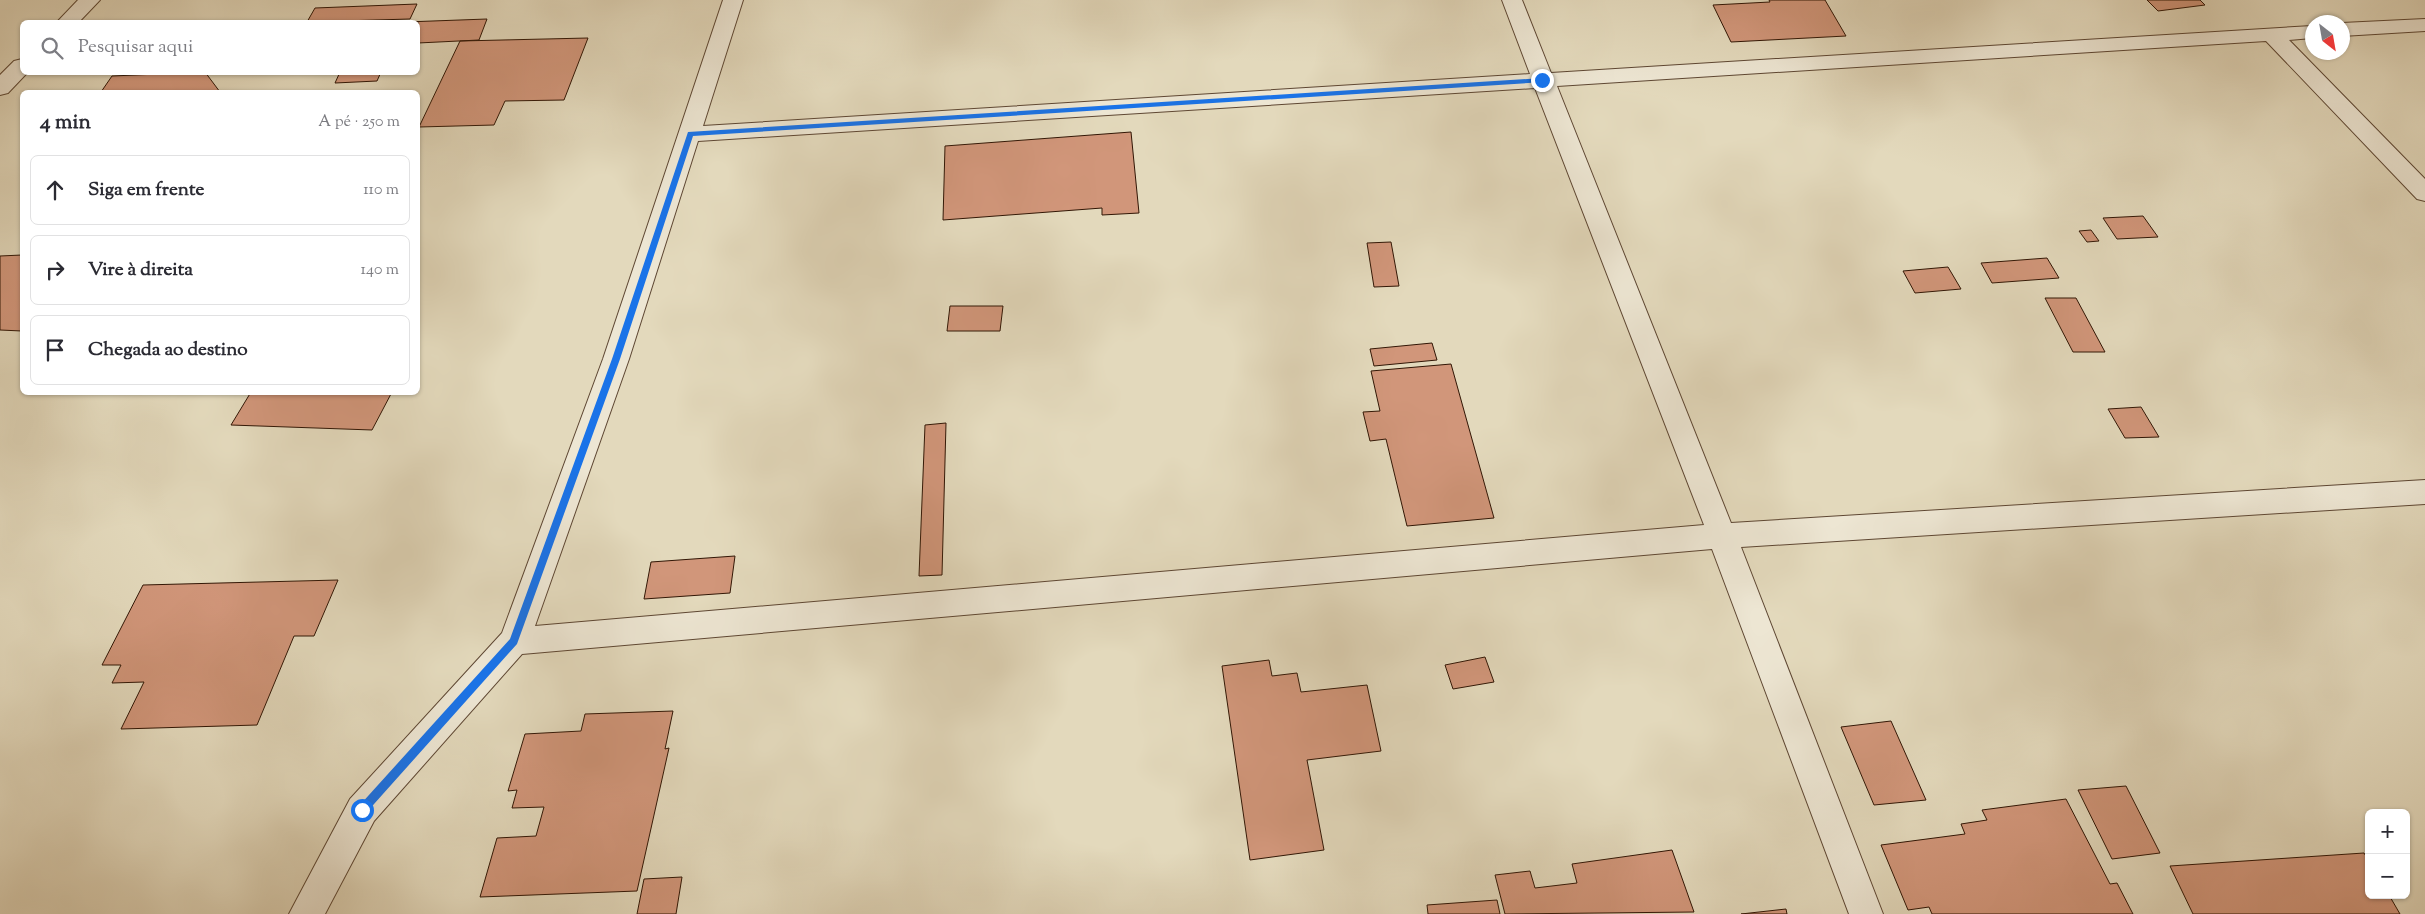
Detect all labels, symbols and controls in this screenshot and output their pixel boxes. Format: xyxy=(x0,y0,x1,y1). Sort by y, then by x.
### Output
north arrow xyxy=(2305,15,2350,60)
search box xyxy=(20,20,420,75)
icon: search xyxy=(38,34,66,62)
text: Pesquisar aqui xyxy=(78,34,193,61)
route end xyxy=(1531,69,1554,92)
text: 4 min xyxy=(40,108,91,138)
text: A pé · 250 m xyxy=(318,111,400,134)
icon: ahead xyxy=(41,176,69,204)
text: Siga em frente xyxy=(88,177,204,204)
text: 110 m xyxy=(363,179,399,202)
icon: right xyxy=(41,256,69,284)
text: Vire à direita xyxy=(88,257,193,284)
text: 140 m xyxy=(361,259,399,282)
icon: arrive xyxy=(41,336,69,364)
text: Chegada ao destino xyxy=(88,337,248,364)
route start xyxy=(351,799,374,822)
map controls xyxy=(2365,809,2410,899)
button: + xyxy=(2365,809,2410,854)
button: − xyxy=(2365,854,2410,899)

